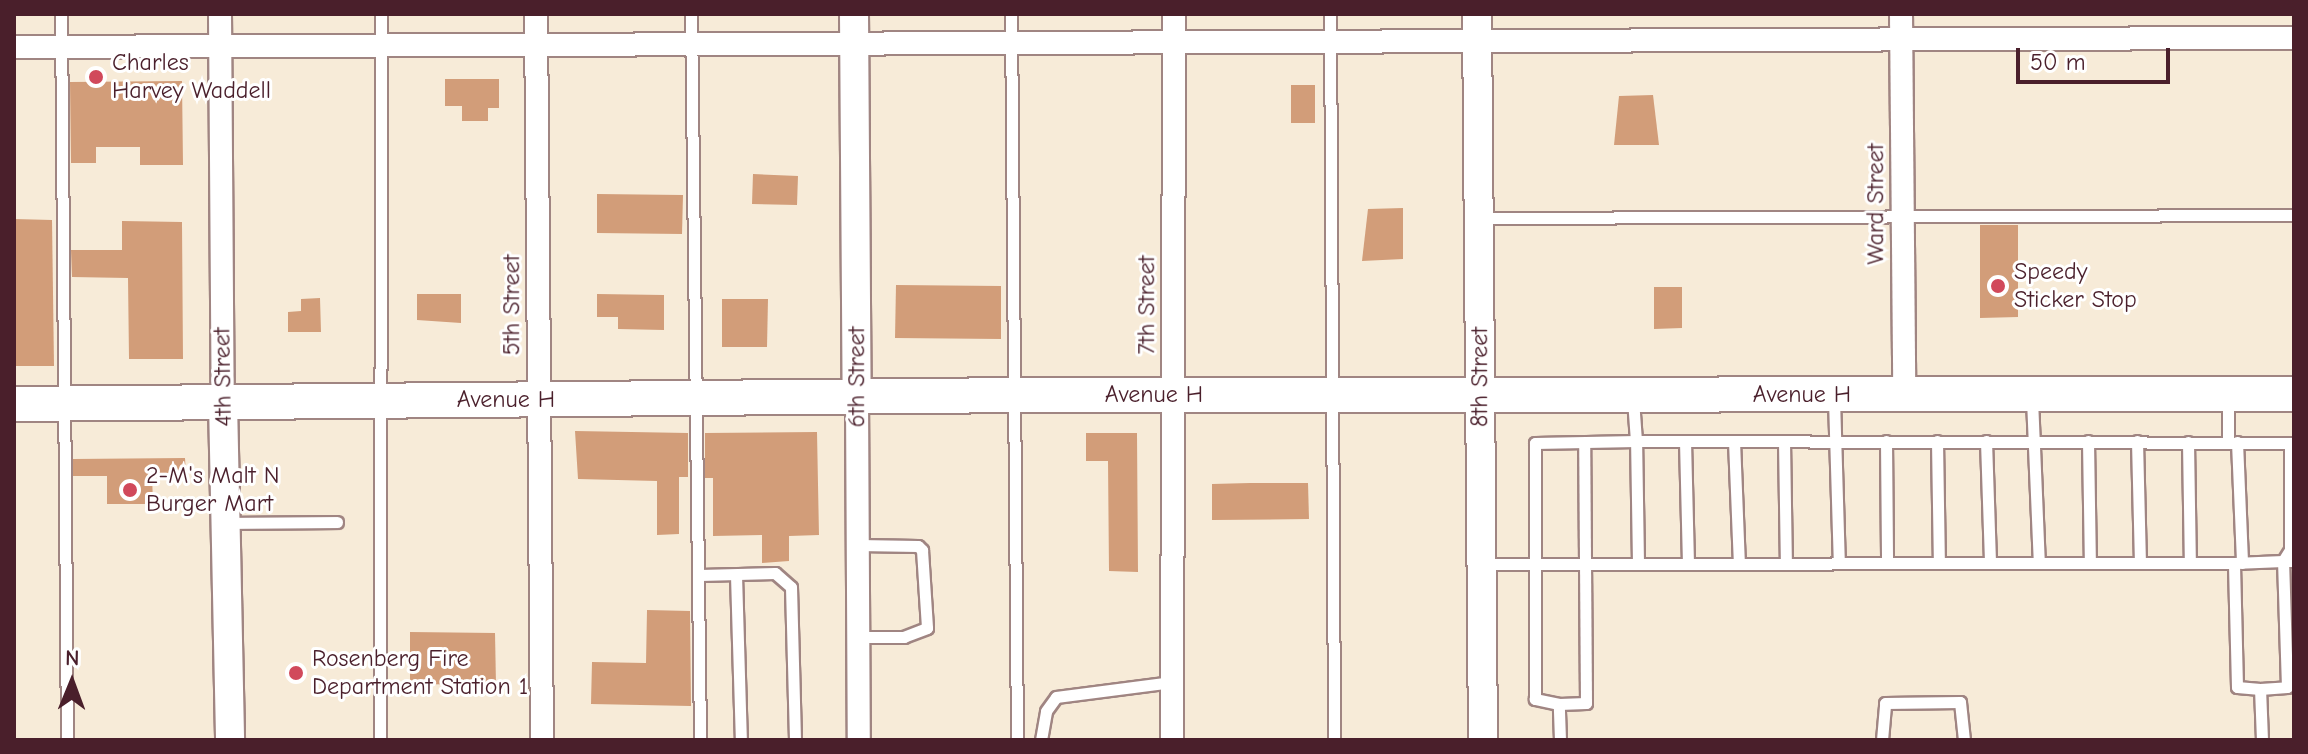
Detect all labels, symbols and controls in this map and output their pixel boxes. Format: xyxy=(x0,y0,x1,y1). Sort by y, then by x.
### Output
scale bar xyxy=(2020,32,2174,82)
text: 50 m xyxy=(2030,48,2086,76)
place label: Charles Harvey Waddell xyxy=(112,49,271,105)
marker: Charles Harvey Waddell xyxy=(87,68,105,86)
street label: Ward Street xyxy=(1862,143,1890,265)
street label: 5th Street xyxy=(498,255,526,355)
street label: 7th Street xyxy=(1133,255,1161,355)
place label: Speedy Sticker Stop xyxy=(2014,258,2137,314)
marker: Speedy Sticker Stop xyxy=(1989,277,2007,295)
street label: 4th Street xyxy=(208,327,238,427)
street label: 6th Street xyxy=(843,327,871,427)
street label: 8th Street xyxy=(1466,327,1494,427)
street label: Avenue H xyxy=(1105,381,1203,409)
street label: Avenue H xyxy=(1753,381,1851,409)
street label: Avenue H xyxy=(457,386,555,414)
place label: 2-M's Malt N Burger Mart xyxy=(146,462,279,518)
marker: 2-M's Malt N Burger Mart xyxy=(121,481,139,499)
north arrow xyxy=(32,642,112,722)
text: N xyxy=(65,645,80,671)
place label: Rosenberg Fire Department Station 1 xyxy=(312,645,528,701)
marker: Rosenberg Fire Department Station 1 xyxy=(287,664,305,682)

